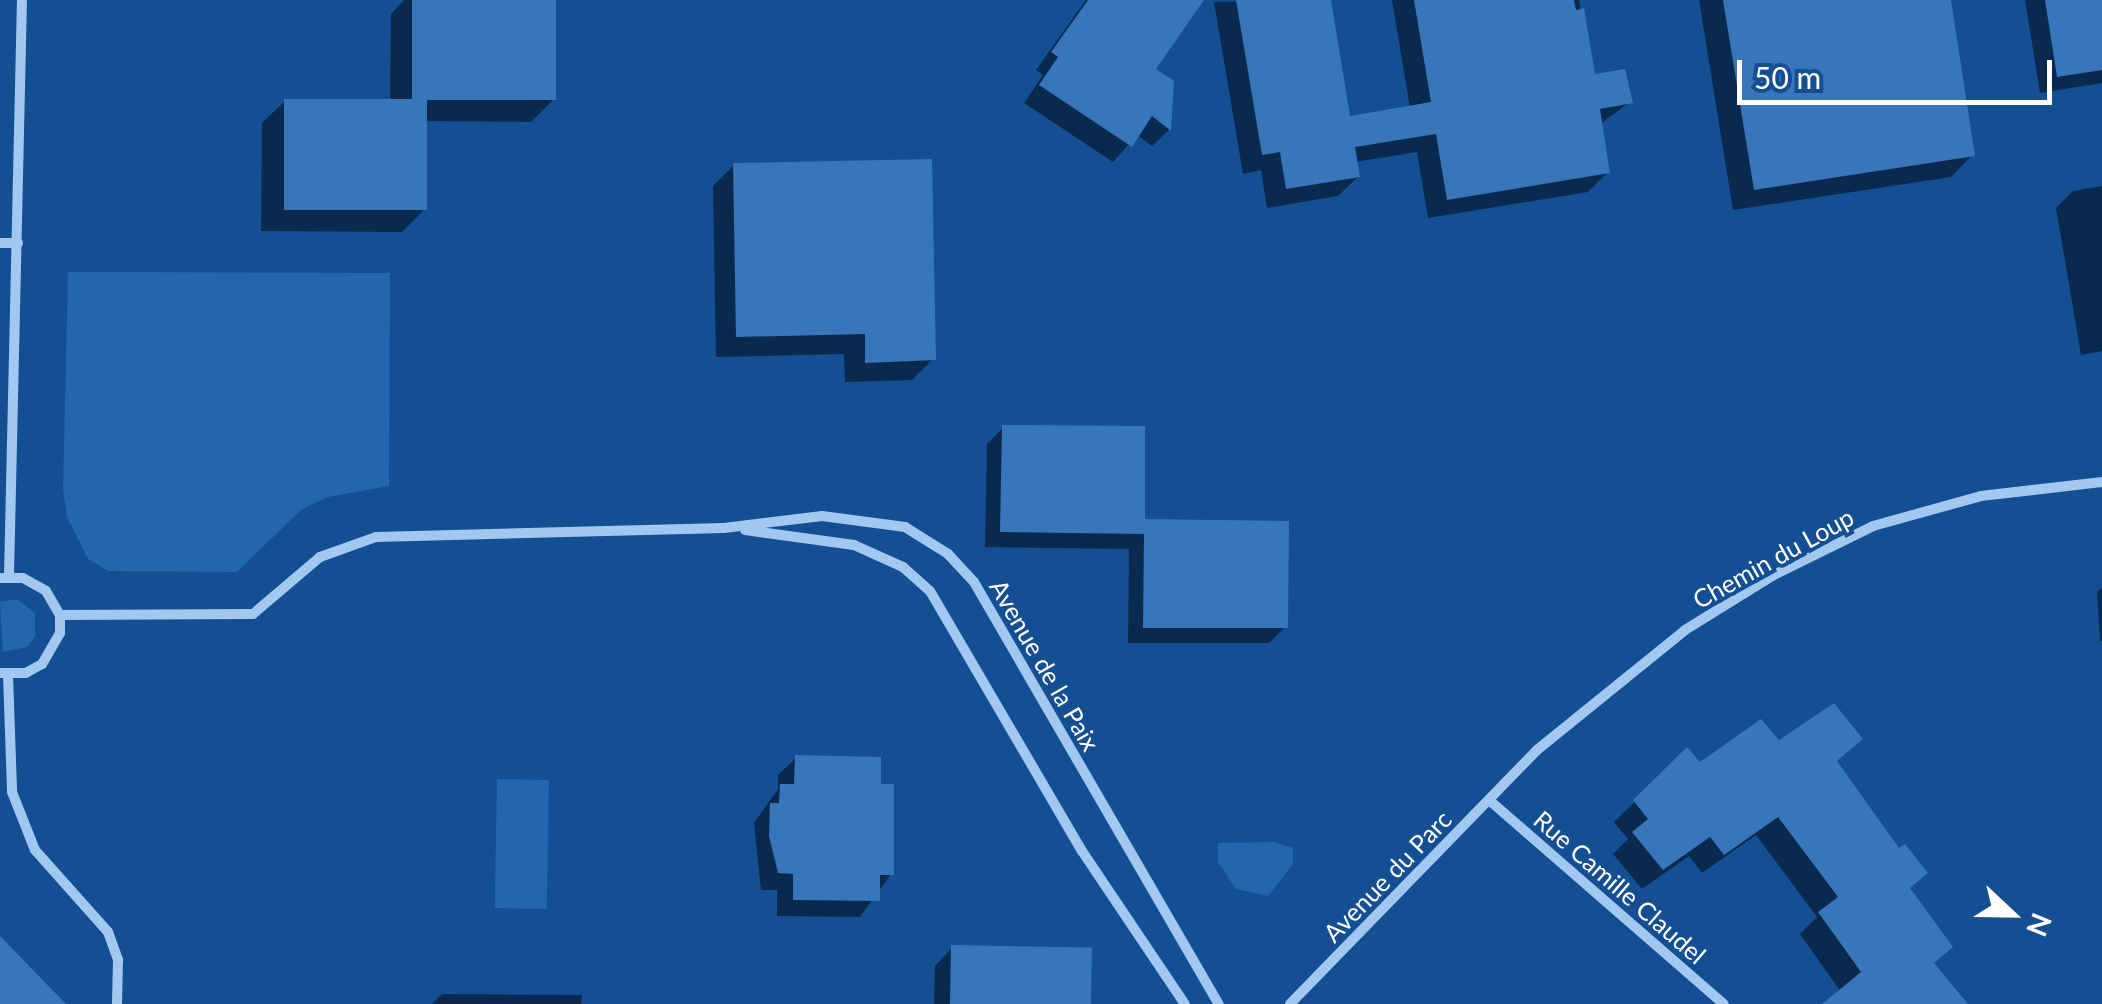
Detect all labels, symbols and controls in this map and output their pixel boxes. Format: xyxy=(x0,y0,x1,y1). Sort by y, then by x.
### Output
scale bar xyxy=(1742,40,2057,102)
text: 50 m xyxy=(1754,59,1821,95)
street label: Chemin du Loup xyxy=(1687,501,1859,615)
street label: Avenue de la Paix xyxy=(984,574,1106,756)
street label: Avenue du Parc xyxy=(1317,804,1457,948)
street label: Rue Camille Claudel xyxy=(1528,804,1712,970)
north arrow xyxy=(1962,864,2062,964)
text: N xyxy=(2020,909,2060,942)

